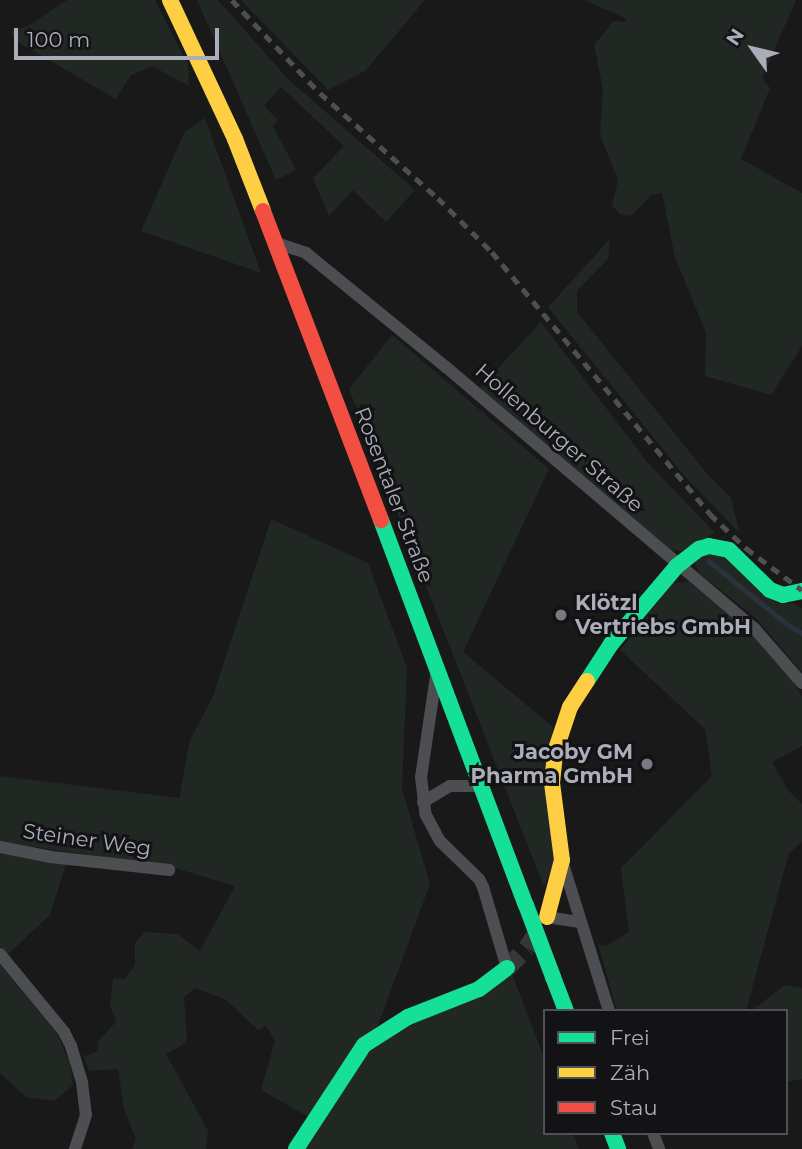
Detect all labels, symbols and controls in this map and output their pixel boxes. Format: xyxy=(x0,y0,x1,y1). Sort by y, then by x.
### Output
scale bar xyxy=(18,14,222,58)
north arrow xyxy=(718,14,788,84)
text: N xyxy=(721,24,749,50)
text: 100 m xyxy=(27,27,90,52)
street label: Hollenburger Straße xyxy=(470,358,648,518)
street label: Rosentaler Straße xyxy=(349,404,439,586)
place label: Klötzl Vertriebs GmbH xyxy=(575,590,751,640)
marker: Klötzl Vertriebs GmbH xyxy=(553,607,569,623)
place label: Jacoby GM Pharma GmbH xyxy=(471,739,633,789)
marker: Jacoby GM Pharma GmbH xyxy=(639,756,655,772)
street label: Steiner Weg xyxy=(21,819,153,861)
legend xyxy=(543,1009,788,1135)
text: Frei xyxy=(610,1025,650,1050)
text: Zäh xyxy=(610,1060,650,1085)
text: Stau xyxy=(610,1095,658,1120)

